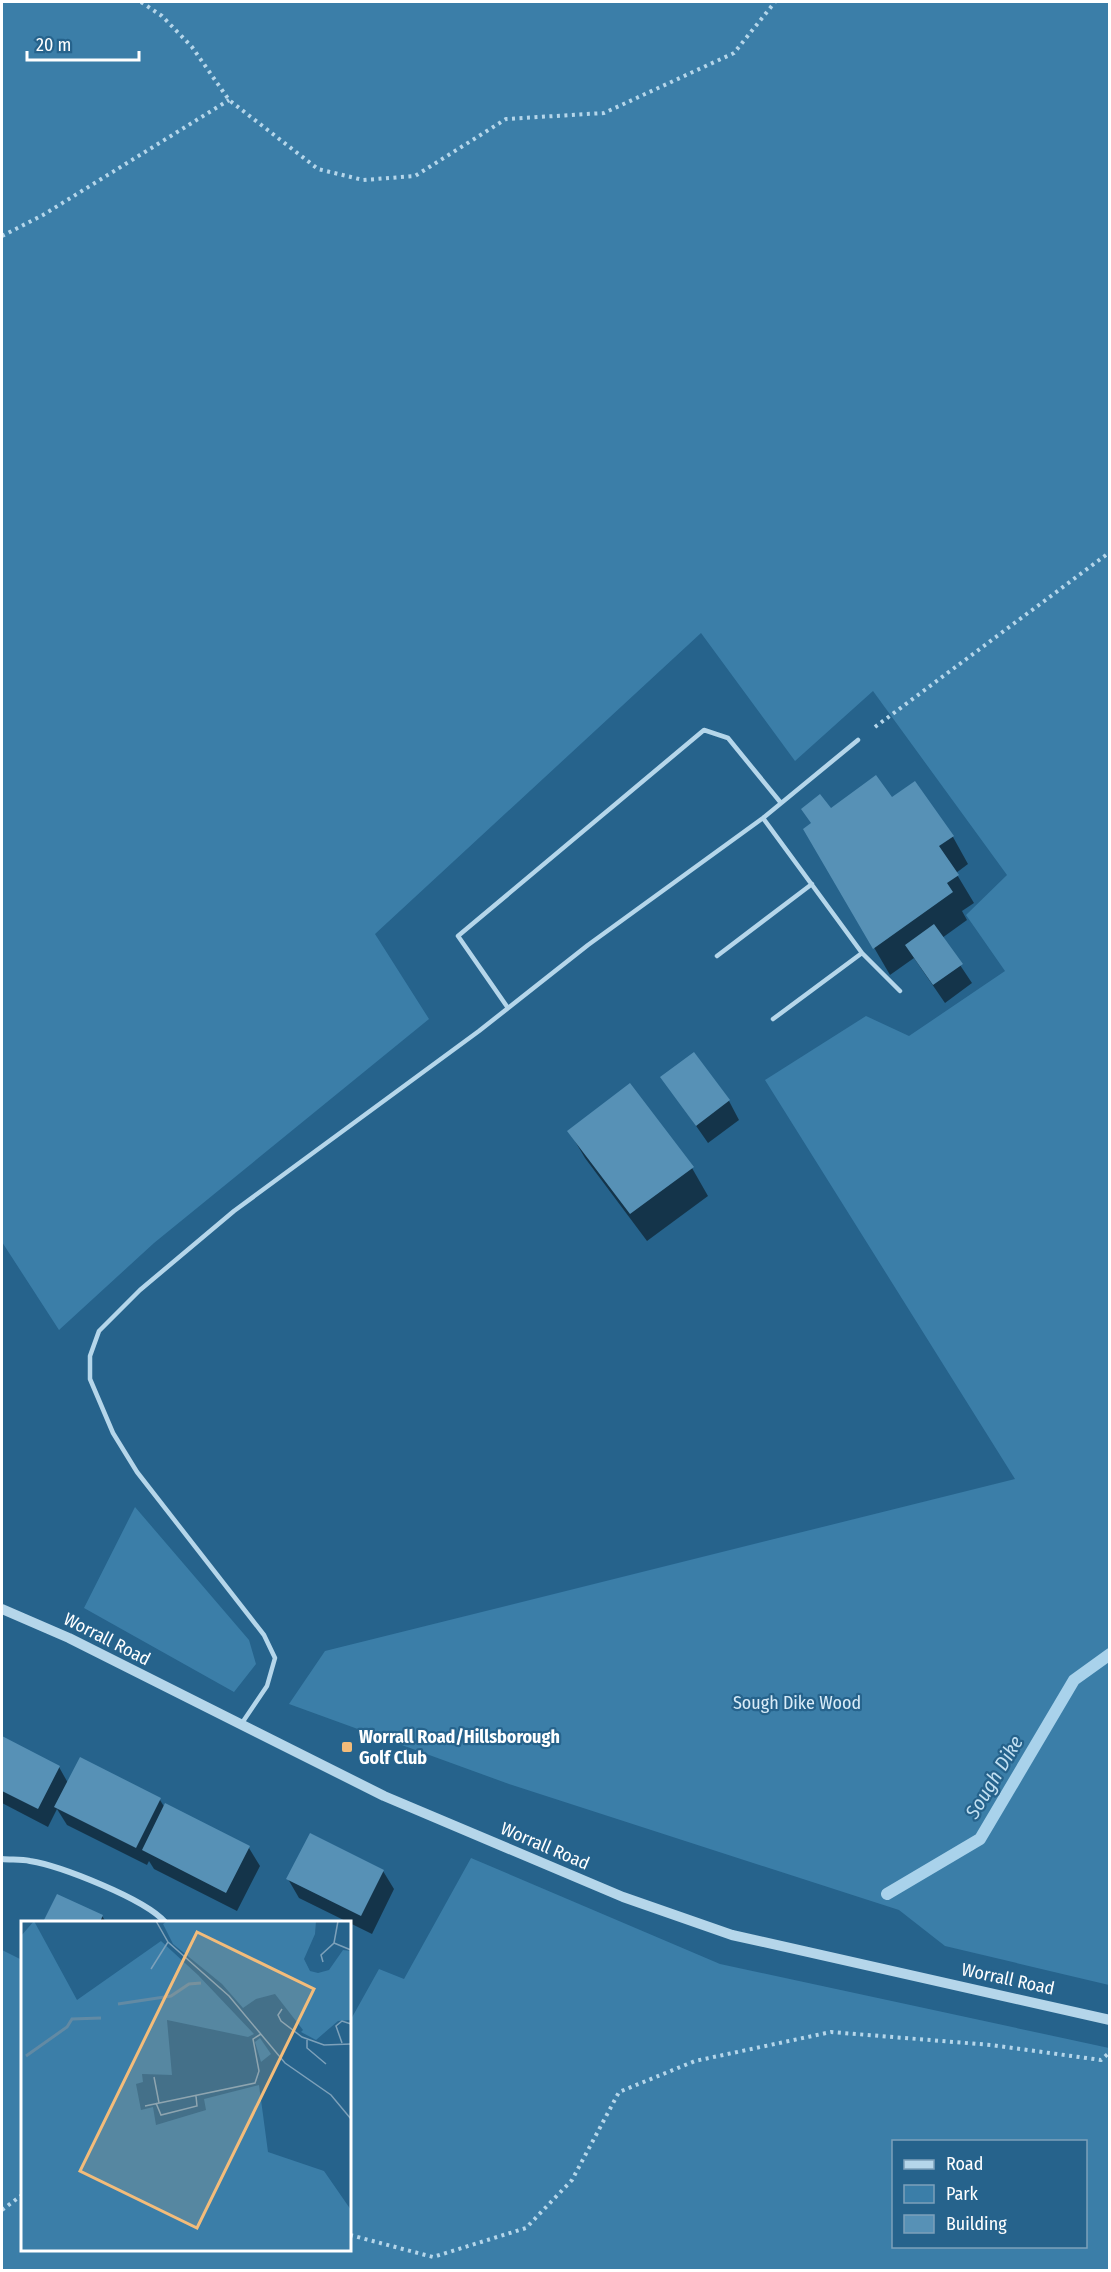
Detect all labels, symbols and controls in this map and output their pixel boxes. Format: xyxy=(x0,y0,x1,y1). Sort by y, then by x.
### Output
scale bar xyxy=(27,24,140,62)
text: 20 m xyxy=(36,34,71,56)
street label: Worrall Road xyxy=(60,1608,154,1670)
park label: Sough Dike Wood xyxy=(733,1692,861,1714)
place label: Worrall Road/Hillsborough Golf Club xyxy=(359,1726,560,1769)
water label: Sough Dike xyxy=(959,1731,1028,1824)
marker: Worrall Road/Hillsborough Golf Club xyxy=(340,1740,354,1754)
street label: Worrall Road xyxy=(497,1817,593,1875)
inset map xyxy=(21,1921,351,2251)
street label: Worrall Road xyxy=(960,1958,1056,2000)
legend xyxy=(892,2140,1087,2248)
text: Road xyxy=(946,2153,983,2175)
text: Park xyxy=(946,2183,979,2205)
text: Building xyxy=(946,2213,1007,2235)

